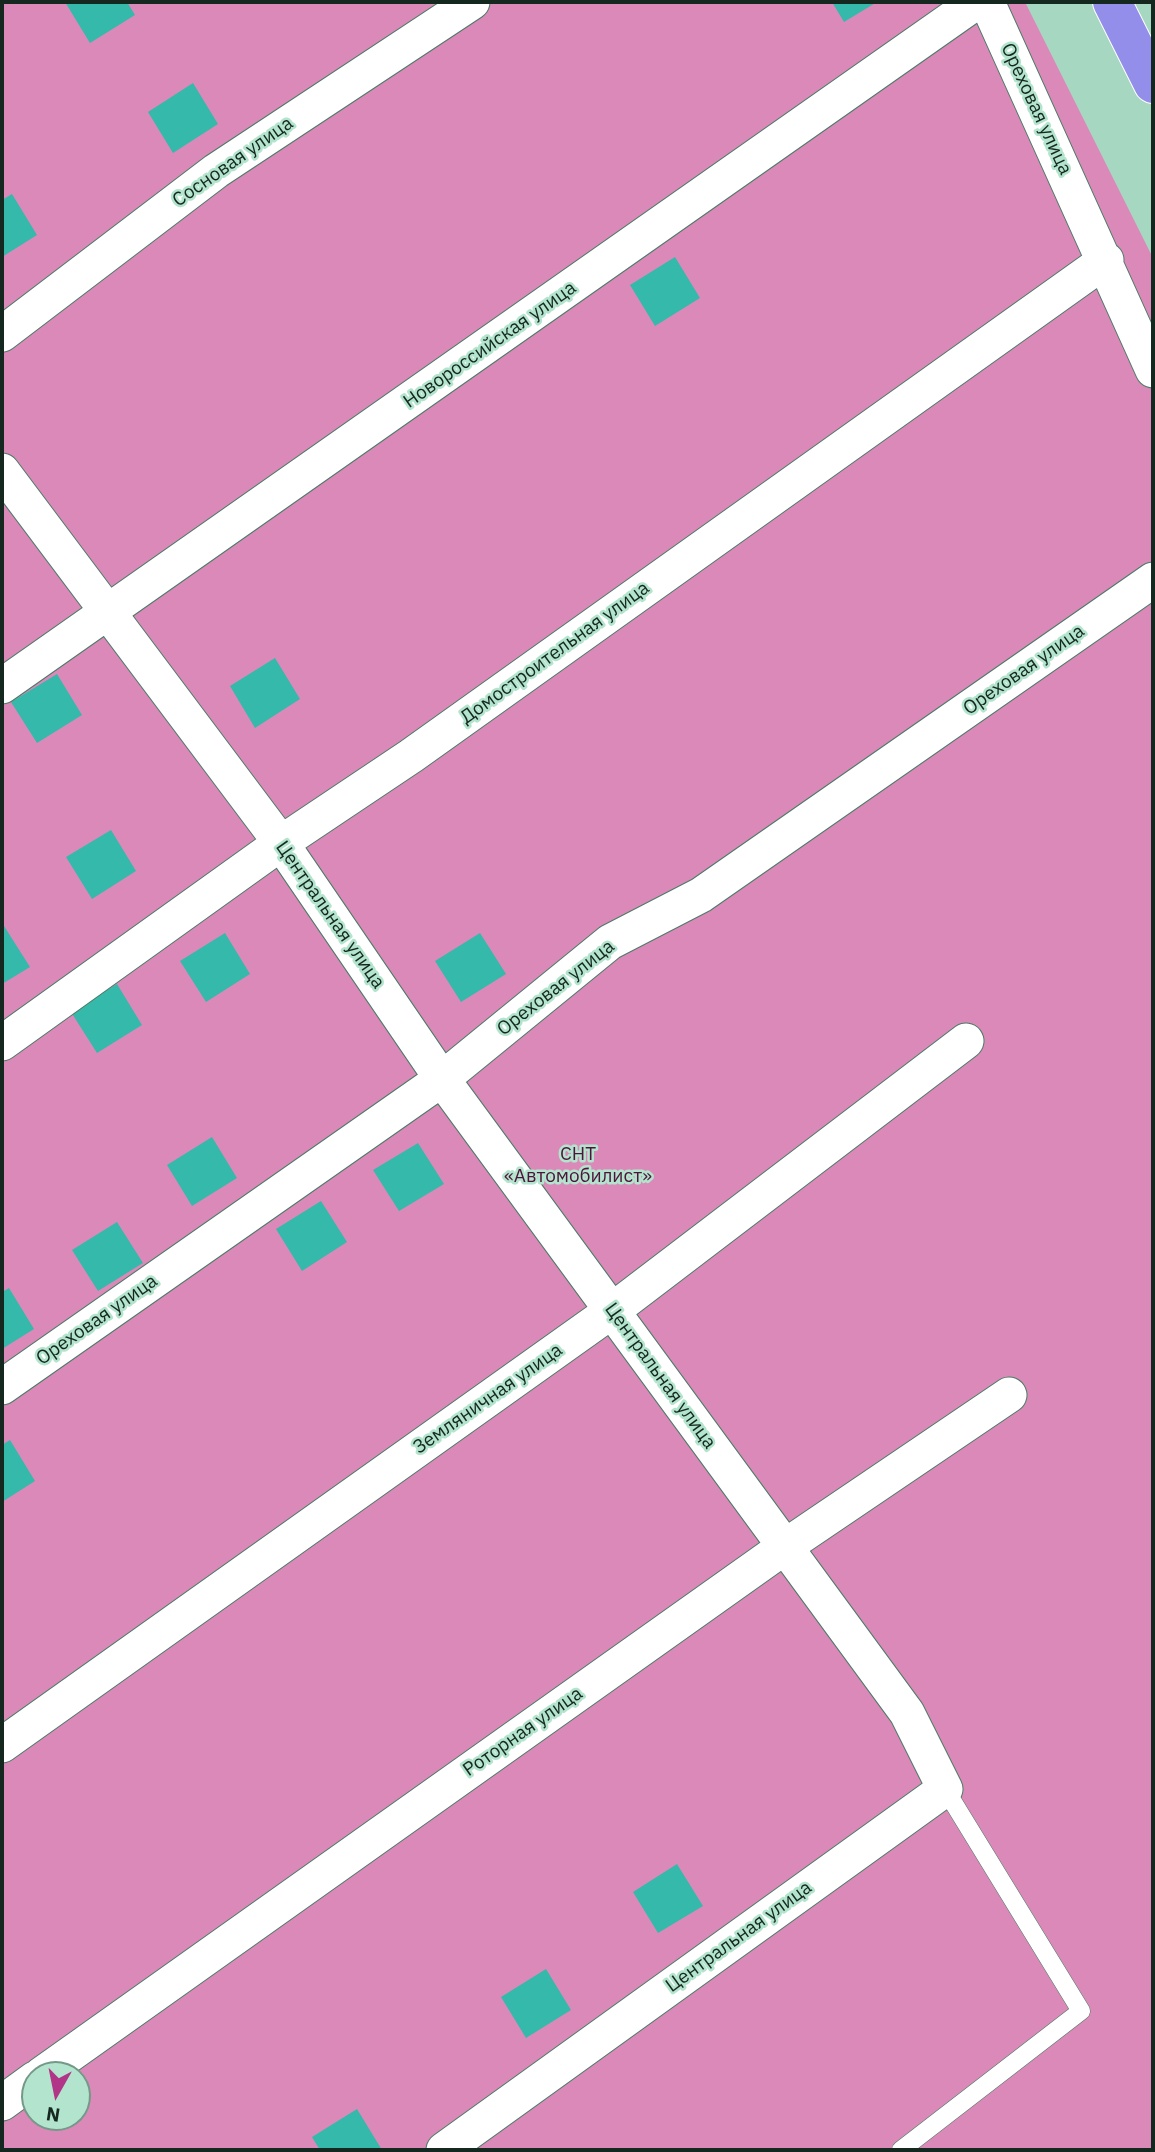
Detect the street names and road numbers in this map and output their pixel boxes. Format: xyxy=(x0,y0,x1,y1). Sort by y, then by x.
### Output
street label: Ореховая улица xyxy=(996,40,1076,178)
street label: Сосновая улица xyxy=(168,112,298,212)
street label: Новороссийская улица xyxy=(399,277,581,413)
street label: Домостроительная улица xyxy=(456,577,654,729)
street label: Ореховая улица xyxy=(959,620,1089,720)
street label: Центральная улица xyxy=(270,837,390,993)
street label: Ореховая улица xyxy=(493,935,619,1041)
street label: Ореховая улица xyxy=(32,1270,162,1370)
street label: Центральная улица xyxy=(599,1299,721,1453)
street label: Земляничная улица xyxy=(409,1339,567,1459)
street label: Роторная улица xyxy=(459,1682,587,1782)
street label: Центральная улица xyxy=(662,1876,816,1998)

